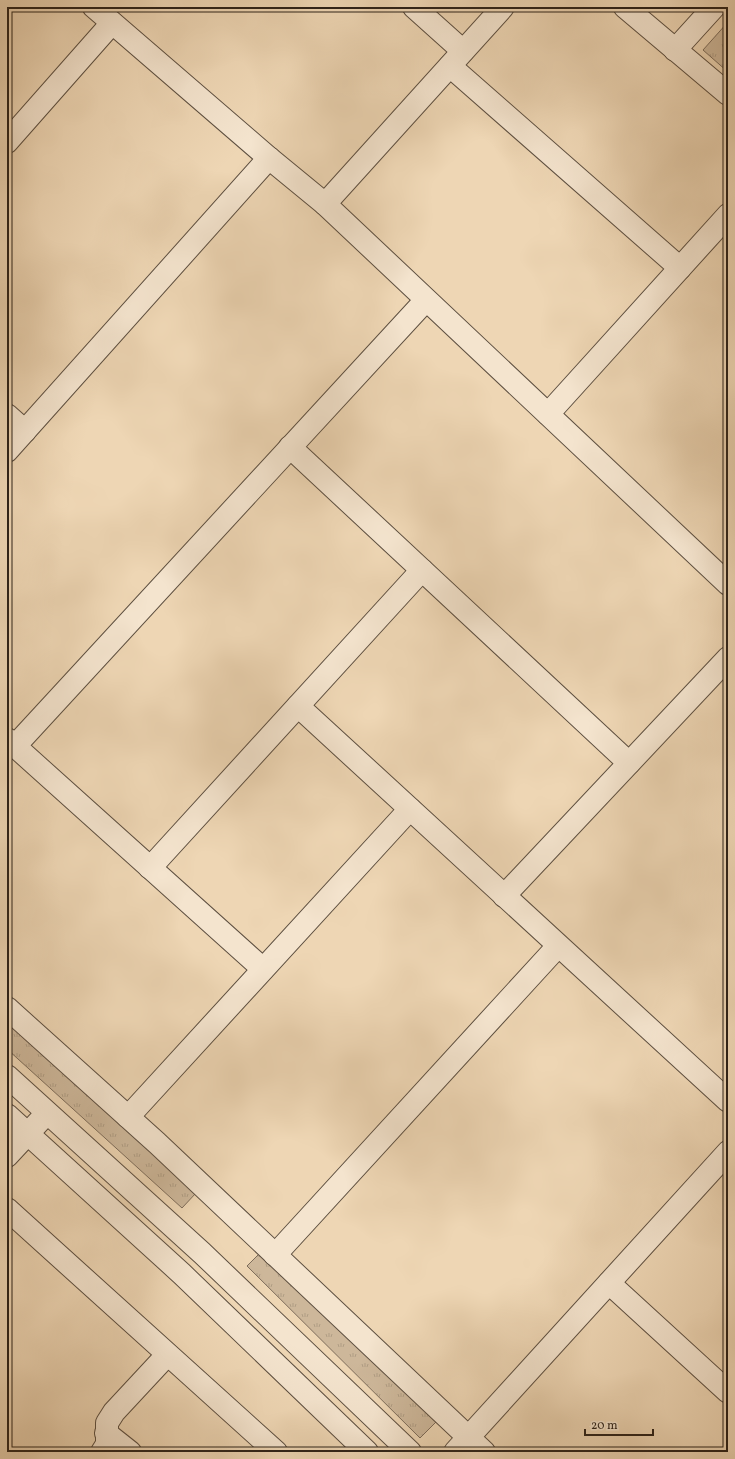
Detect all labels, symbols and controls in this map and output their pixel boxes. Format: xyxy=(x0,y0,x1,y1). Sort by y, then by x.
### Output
scale bar xyxy=(585,1411,653,1437)
text: 20 m xyxy=(591,1418,618,1434)

